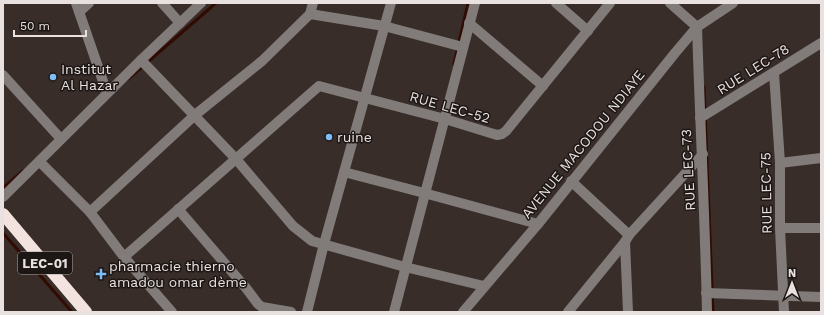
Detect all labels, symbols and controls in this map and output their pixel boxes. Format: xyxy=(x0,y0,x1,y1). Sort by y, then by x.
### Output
scale bar xyxy=(14,12,86,38)
text: 50 m xyxy=(20,19,50,33)
street label: RUE LEC-78 xyxy=(714,41,792,97)
place label: Institut Al Hazar xyxy=(61,61,118,93)
street label: AVENUE MACODOU NDIAYE xyxy=(518,67,648,221)
marker: Institut Al Hazar xyxy=(48,72,58,82)
street label: RUE LEC-52 xyxy=(408,88,492,126)
place label: ruine xyxy=(337,129,372,145)
street label: RUE LEC-73 xyxy=(678,129,698,211)
marker: ruine xyxy=(324,132,334,142)
street label: RUE LEC-75 xyxy=(757,152,775,234)
road number: LEC-01 xyxy=(18,252,72,274)
place label: pharmacie thierno amadou omar dème xyxy=(109,258,247,290)
north arrow xyxy=(772,263,812,303)
text: N xyxy=(788,267,796,280)
marker: pharmacie thierno amadou omar dème xyxy=(96,269,106,279)

